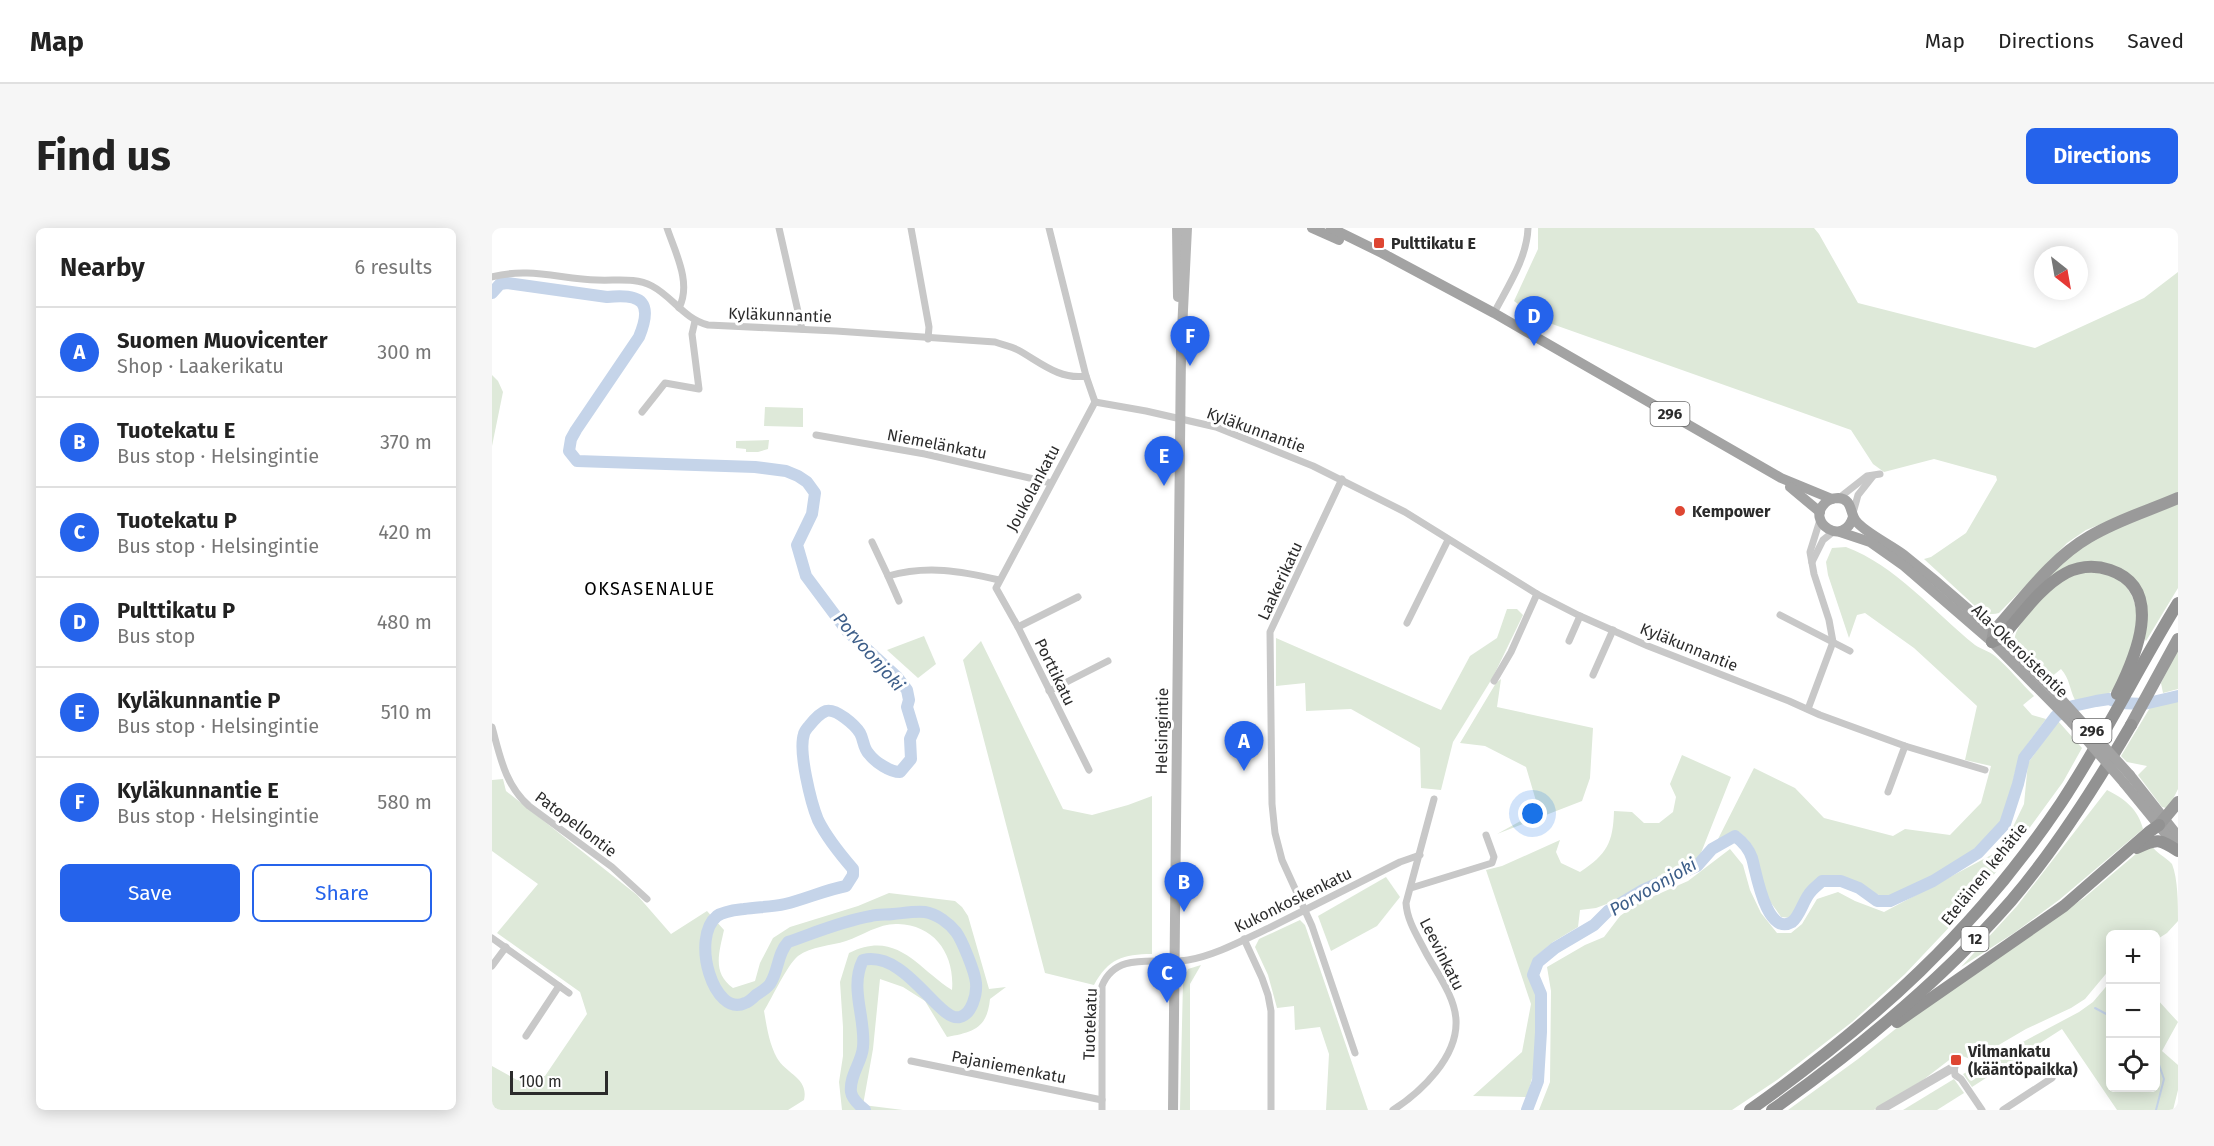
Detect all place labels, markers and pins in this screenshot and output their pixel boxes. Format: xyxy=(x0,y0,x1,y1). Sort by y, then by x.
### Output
place label: Pulttikatu E xyxy=(1391,234,1476,253)
marker: Pulttikatu E xyxy=(1372,236,1386,250)
pin: D xyxy=(1514,296,1554,346)
pin: F xyxy=(1170,316,1210,366)
pin: E xyxy=(1144,436,1184,486)
place label: Kempower xyxy=(1692,502,1771,521)
marker: Kempower xyxy=(1673,504,1687,518)
pin: A xyxy=(1224,722,1263,771)
pin: B xyxy=(1164,862,1204,912)
pin: C xyxy=(1148,954,1186,1003)
place label: Vilmankatu (kääntöpaikka) xyxy=(1967,1042,2078,1079)
marker: Vilmankatu (kääntöpaikka) xyxy=(1949,1053,1963,1067)

